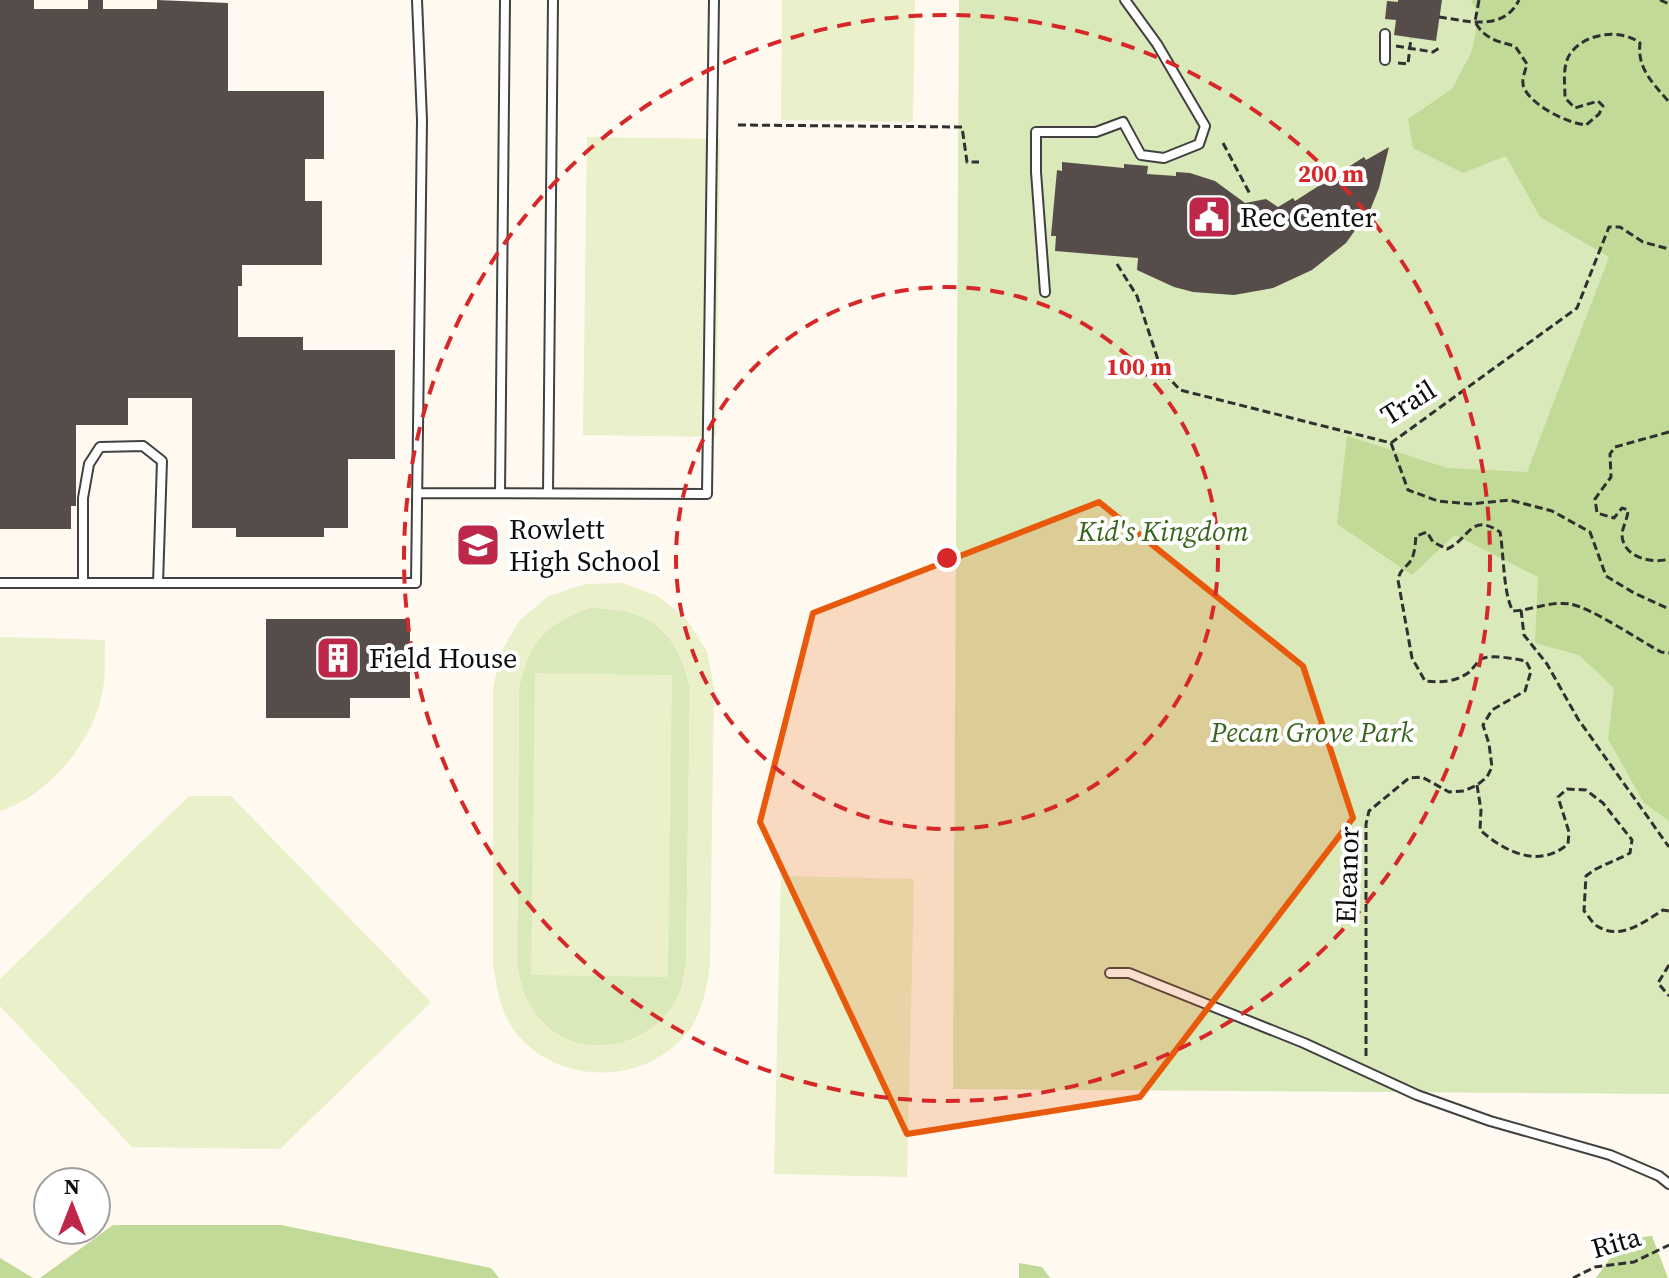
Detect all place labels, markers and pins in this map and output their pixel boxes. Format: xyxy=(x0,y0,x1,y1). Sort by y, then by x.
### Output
public building icon: Rec Center xyxy=(1185,193,1233,241)
place label: Rec Center xyxy=(1240,198,1377,236)
place label: Rowlett High School xyxy=(509,510,660,580)
school or university icon: Rowlett High School xyxy=(454,521,502,569)
centre of rings xyxy=(933,544,961,572)
building icon: Field House xyxy=(314,634,362,682)
place label: Field House xyxy=(369,639,517,677)

